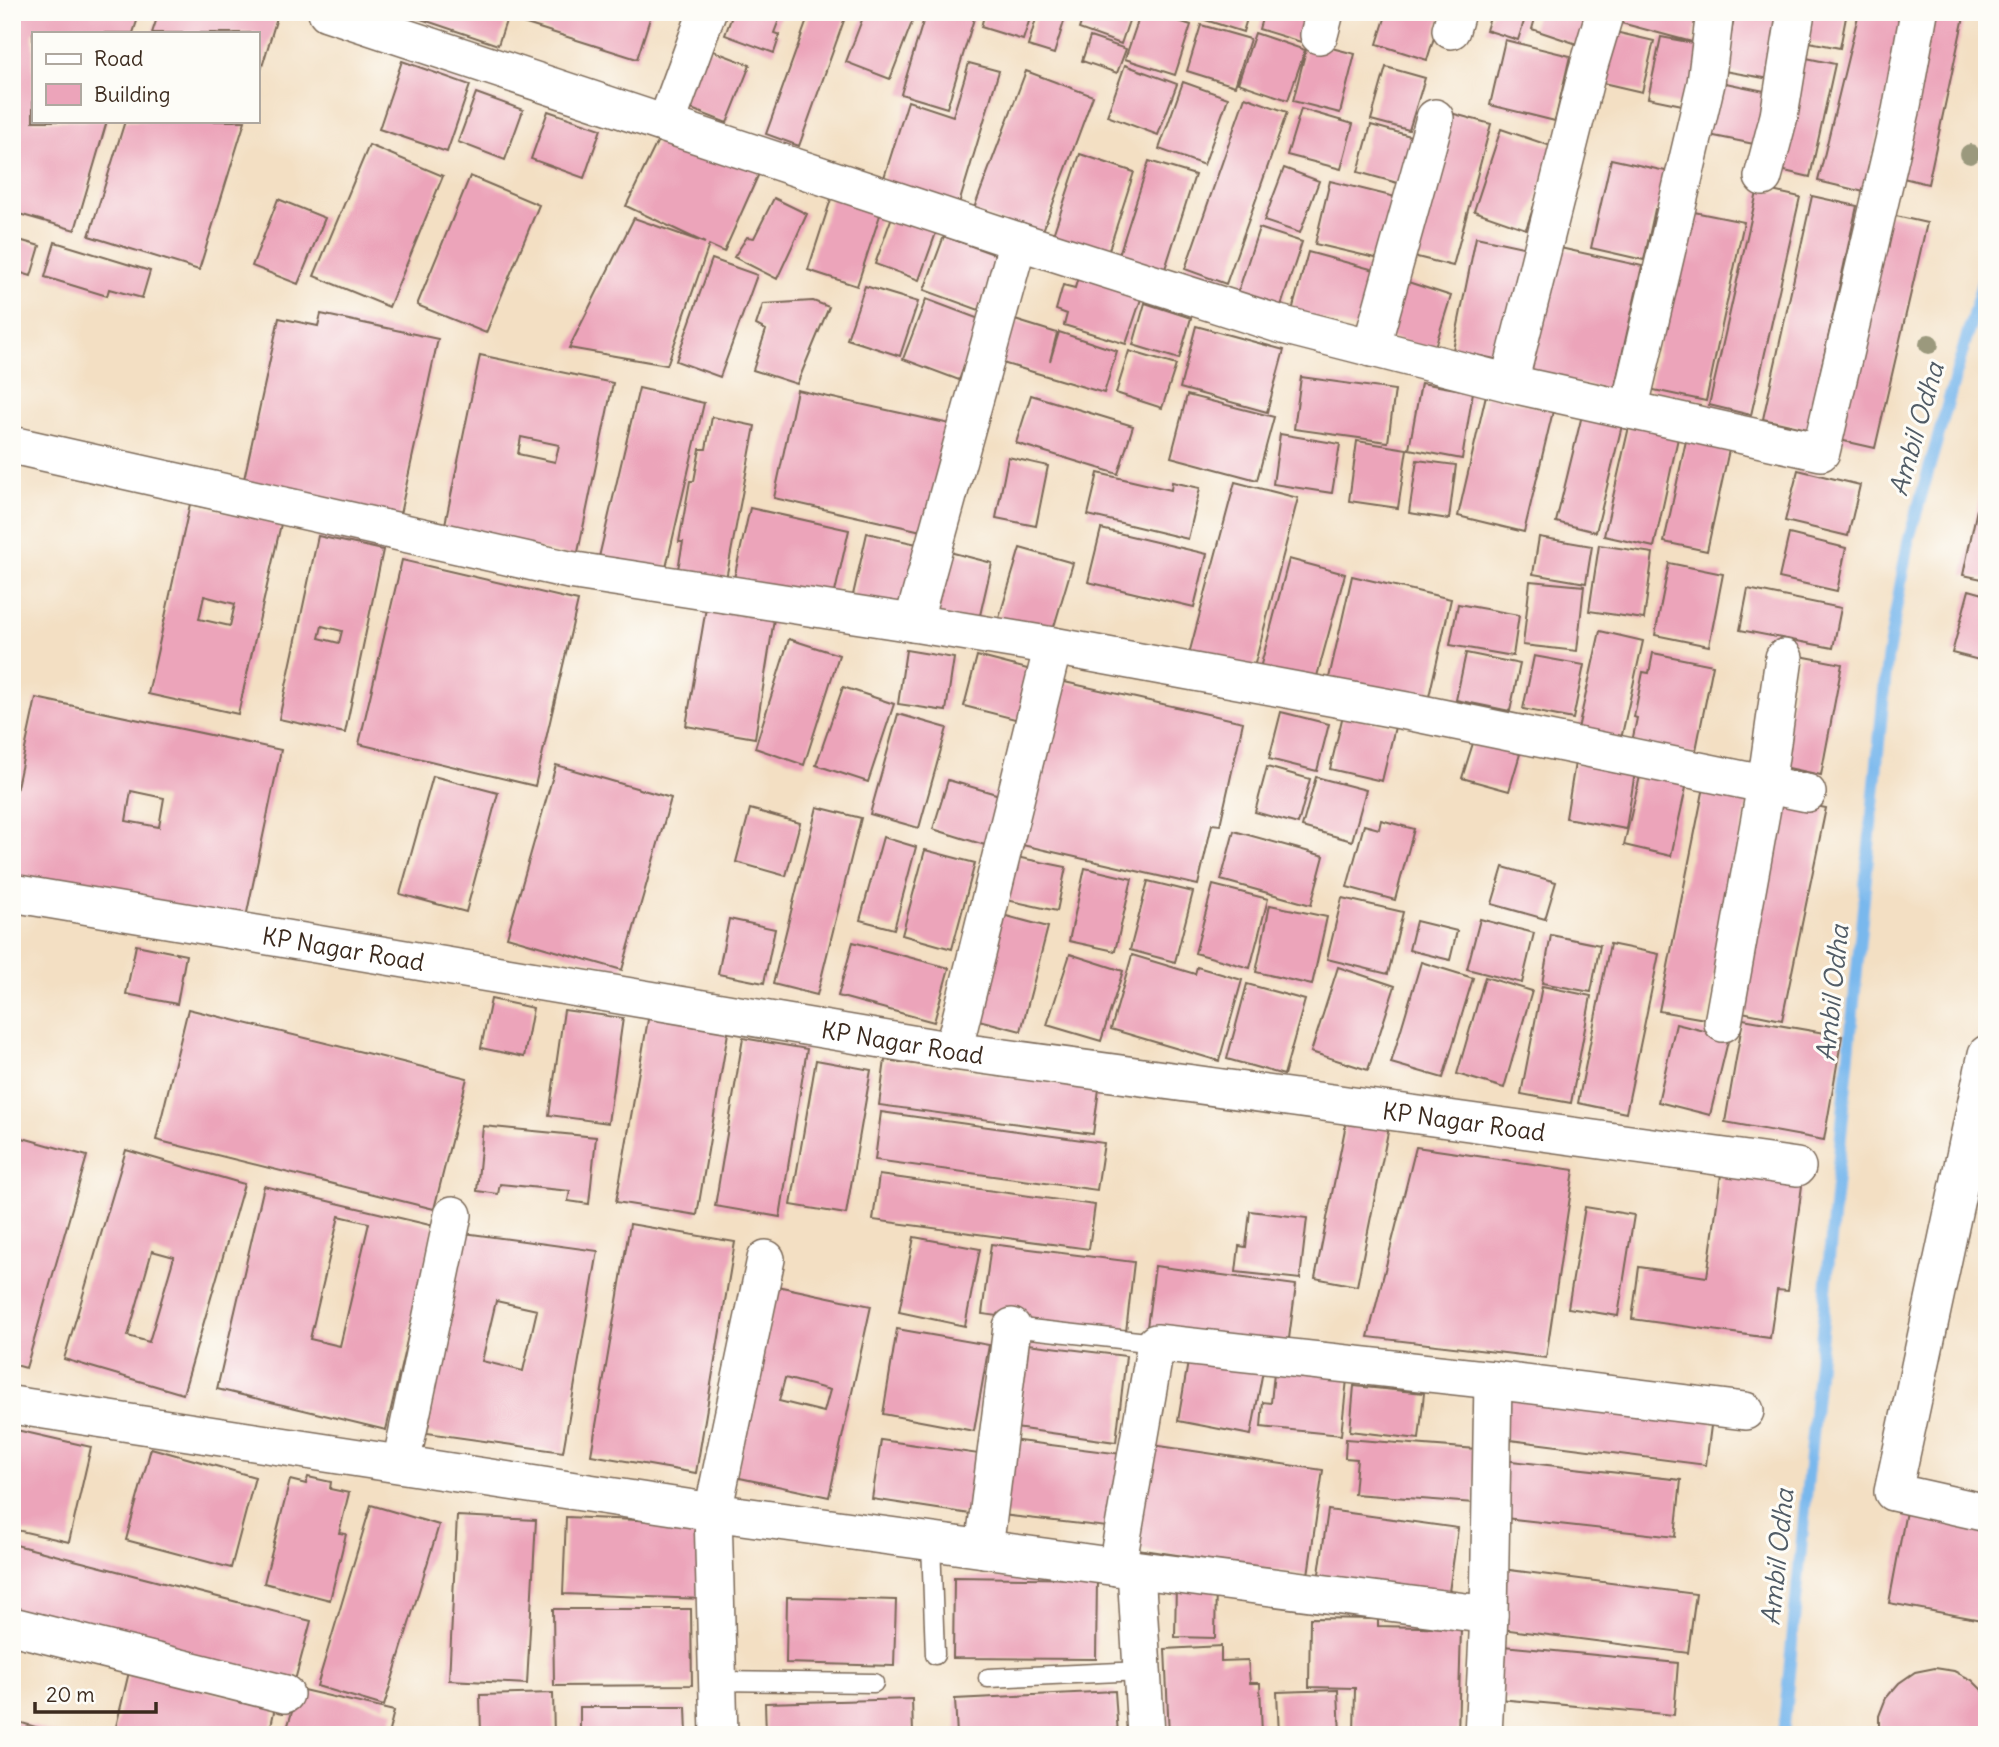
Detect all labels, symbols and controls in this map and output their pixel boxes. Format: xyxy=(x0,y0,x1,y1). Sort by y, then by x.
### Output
legend xyxy=(32,32,259,122)
text: Road xyxy=(94,45,143,72)
text: Building xyxy=(94,81,170,108)
water label: Ambil Odha xyxy=(1881,358,1951,499)
street label: KP Nagar Road xyxy=(260,920,427,977)
water label: Ambil Odha xyxy=(1808,922,1856,1063)
street label: KP Nagar Road xyxy=(819,1014,986,1070)
street label: KP Nagar Road xyxy=(1381,1095,1547,1147)
water label: Ambil Odha xyxy=(1753,1486,1801,1627)
scale bar xyxy=(35,1670,156,1714)
text: 20 m xyxy=(46,1681,95,1708)

